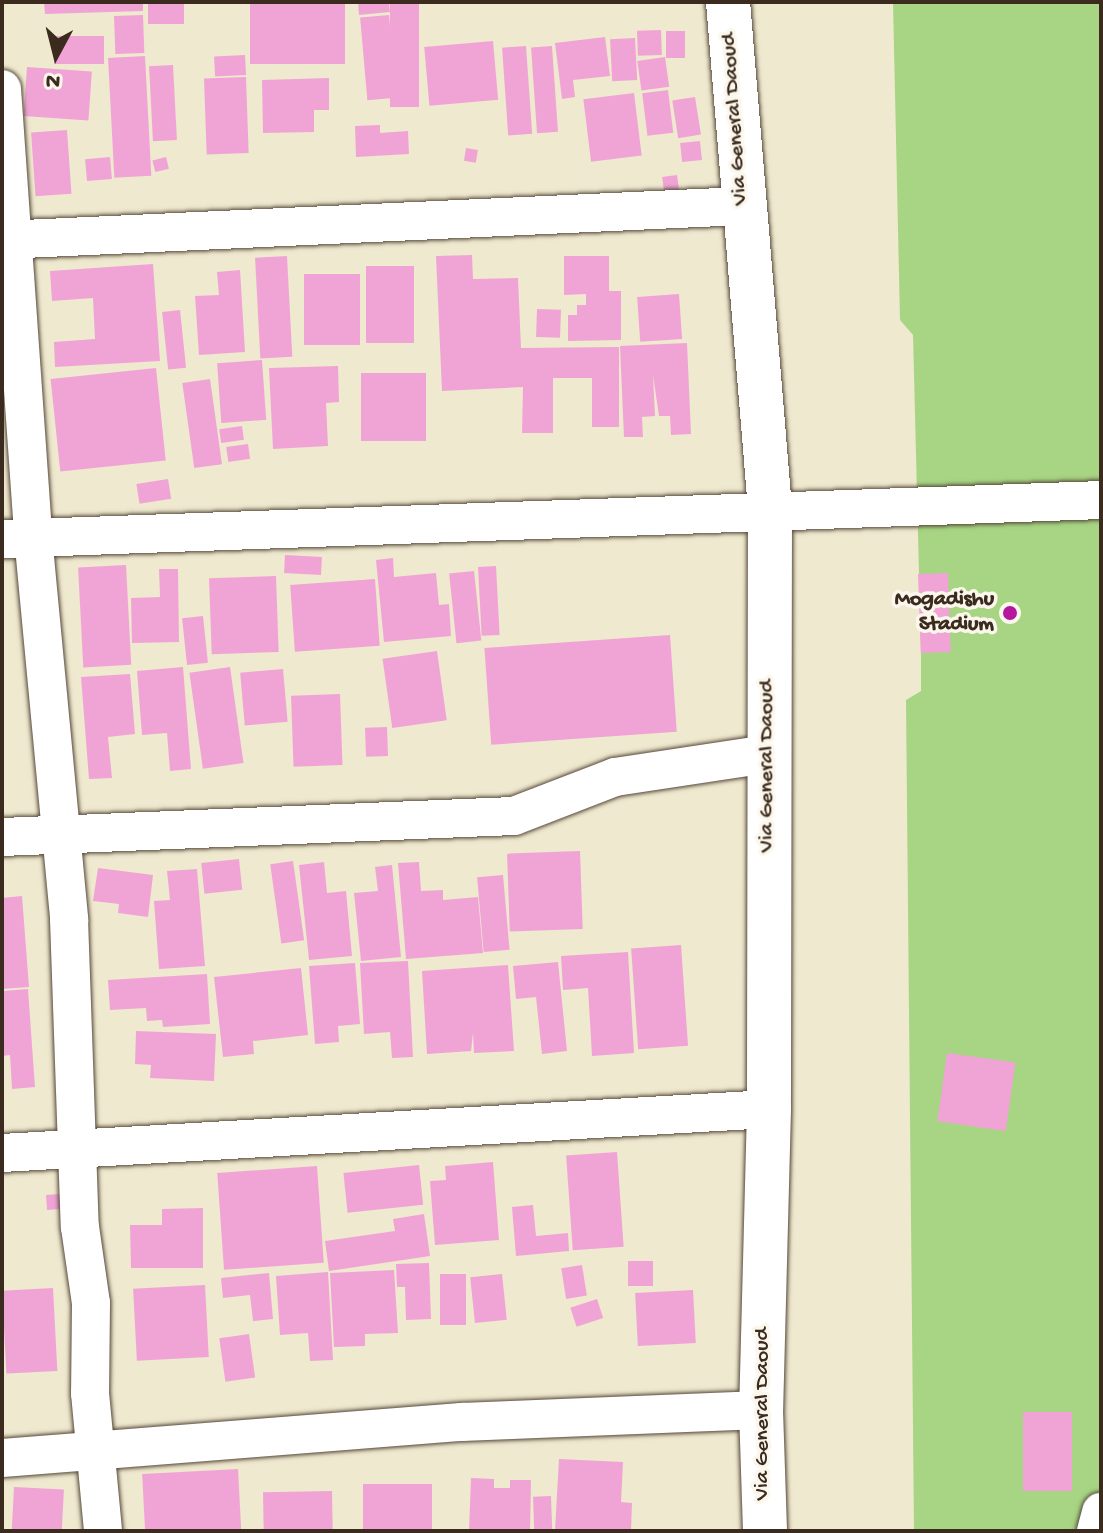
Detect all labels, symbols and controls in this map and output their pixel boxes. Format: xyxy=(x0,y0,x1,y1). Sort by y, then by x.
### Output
north arrow xyxy=(16,16,96,96)
street label: Via General Daoud xyxy=(717,32,755,206)
text: N xyxy=(44,66,62,94)
place label: Mogadishu Stadium xyxy=(895,587,994,638)
marker: Mogadishu Stadium xyxy=(1001,604,1019,622)
street label: Via General Daoud xyxy=(755,680,781,852)
street label: Via General Daoud xyxy=(751,1328,777,1500)

